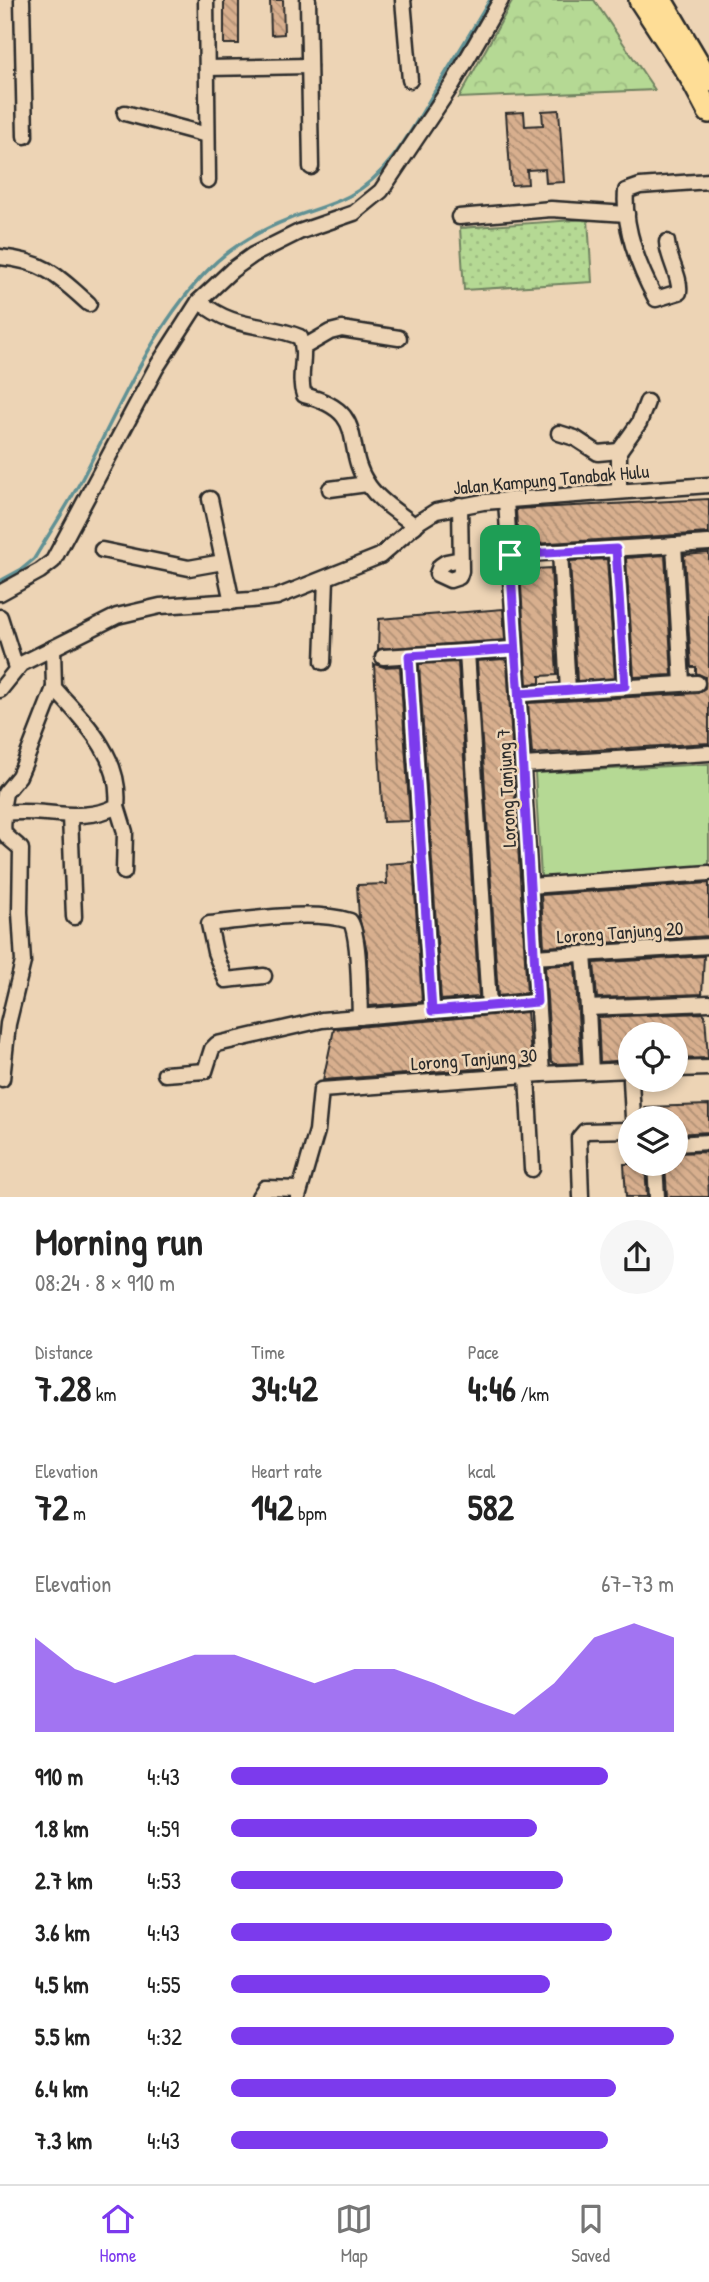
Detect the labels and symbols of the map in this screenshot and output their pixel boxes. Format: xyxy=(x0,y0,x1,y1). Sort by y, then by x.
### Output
street label: Jalan Kampung Tanabak Hulu xyxy=(452,457,650,501)
pin xyxy=(480,525,540,585)
street label: Lorong Tanjung 7 xyxy=(490,728,522,848)
street label: Lorong Tanjung 20 xyxy=(556,915,684,949)
street label: Lorong Tanjung 30 xyxy=(410,1042,538,1076)

